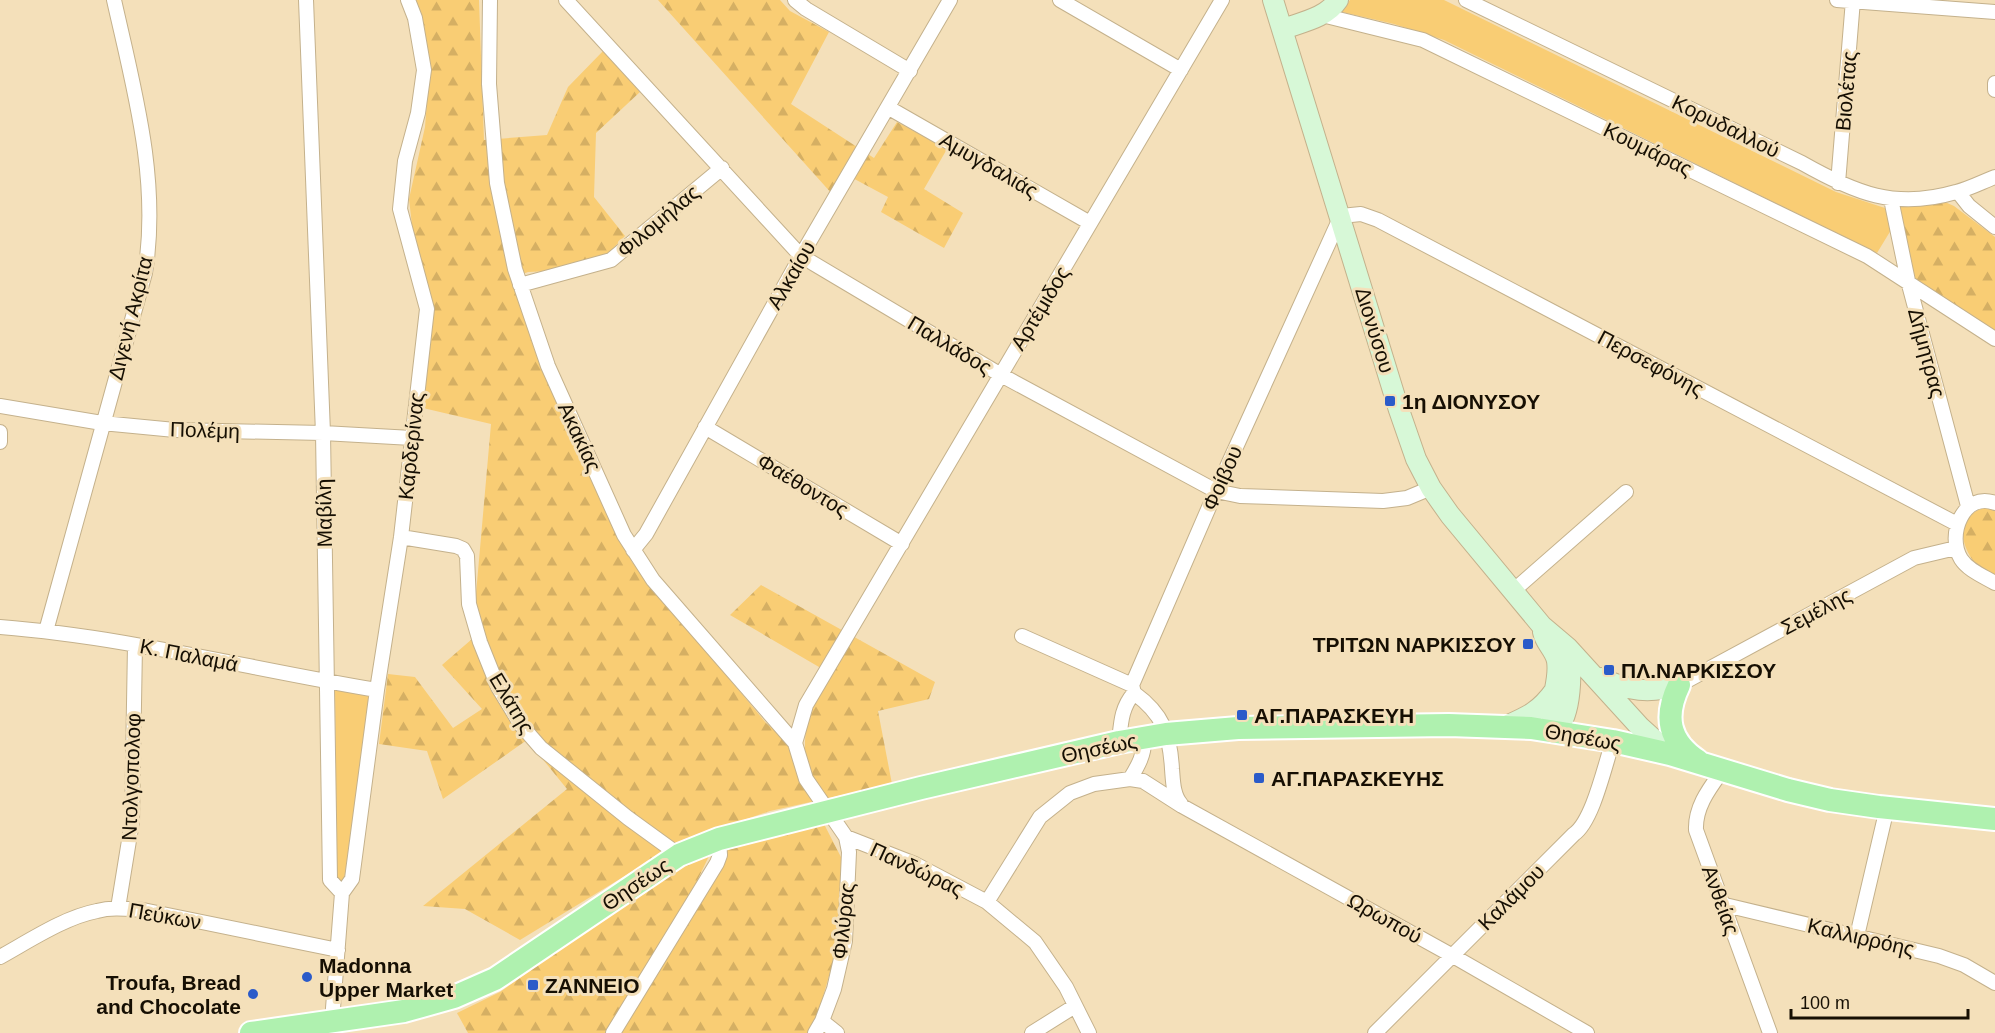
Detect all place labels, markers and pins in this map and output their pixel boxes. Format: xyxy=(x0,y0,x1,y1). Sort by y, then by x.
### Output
place label: 1η ΔΙΟΝΥΣΟΥ xyxy=(1402,390,1540,413)
marker: 1η ΔΙΟΝΥΣΟΥ xyxy=(1383,394,1397,408)
place label: ΤΡΙΤΩΝ ΝΑΡΚΙΣΣΟΥ xyxy=(1313,633,1516,656)
marker: ΤΡΙΤΩΝ ΝΑΡΚΙΣΣΟΥ xyxy=(1521,637,1535,651)
place label: ΠΛ.ΝΑΡΚΙΣΣΟΥ xyxy=(1621,659,1776,682)
marker: ΠΛ.ΝΑΡΚΙΣΣΟΥ xyxy=(1602,663,1616,677)
place label: ΑΓ.ΠΑΡΑΣΚΕΥΗ xyxy=(1254,704,1414,727)
marker: ΑΓ.ΠΑΡΑΣΚΕΥΗ xyxy=(1235,708,1249,722)
place label: ΑΓ.ΠΑΡΑΣΚΕΥΗΣ xyxy=(1271,767,1444,790)
marker: ΑΓ.ΠΑΡΑΣΚΕΥΗΣ xyxy=(1252,771,1266,785)
place label: Madonna Upper Market xyxy=(319,954,453,1001)
marker: Madonna Upper Market xyxy=(300,970,314,984)
place label: Troufa, Bread and Chocolate xyxy=(96,971,241,1018)
place label: ΖΑΝΝΕΙΟ xyxy=(545,974,640,997)
marker: ΖΑΝΝΕΙΟ xyxy=(526,978,540,992)
marker: Troufa, Bread and Chocolate xyxy=(246,987,260,1001)

